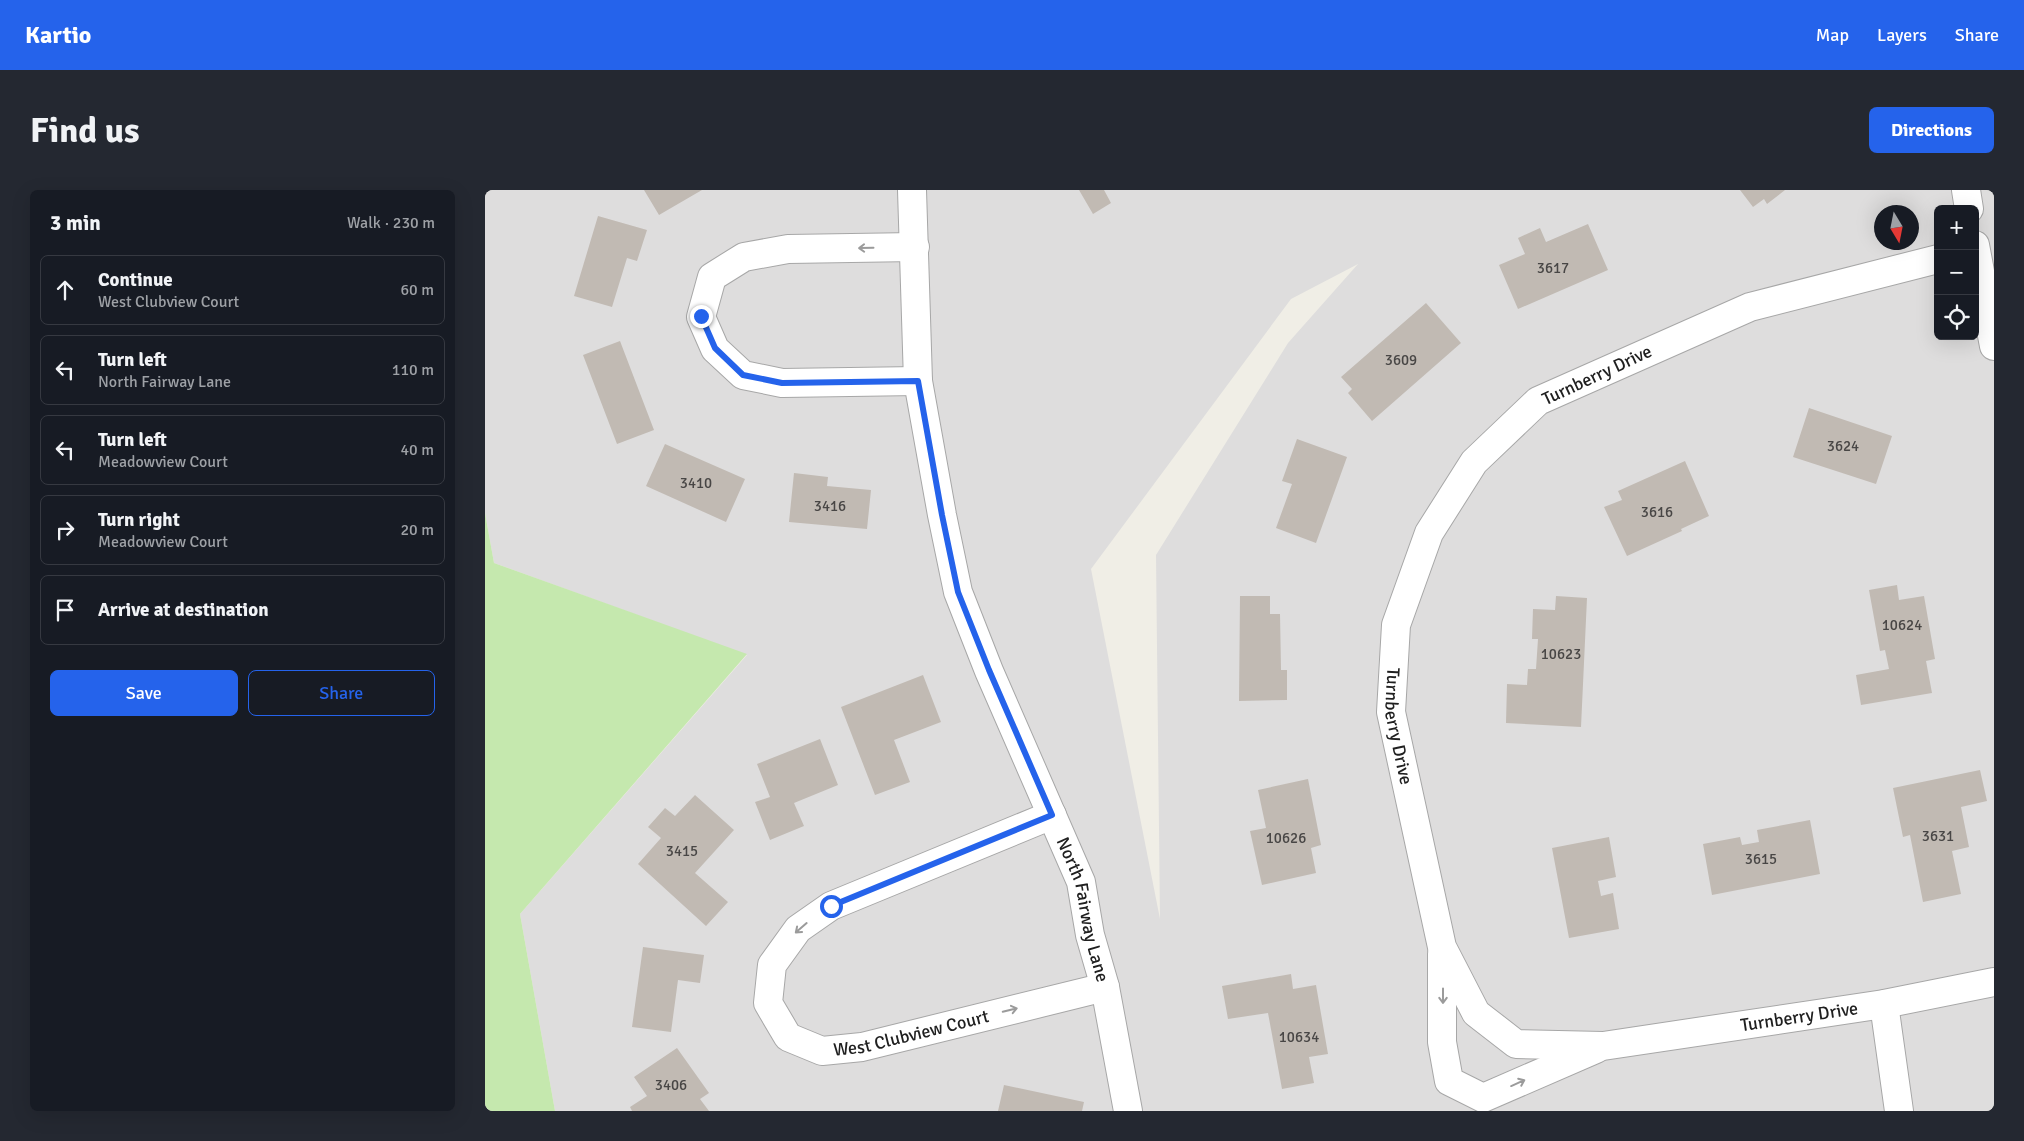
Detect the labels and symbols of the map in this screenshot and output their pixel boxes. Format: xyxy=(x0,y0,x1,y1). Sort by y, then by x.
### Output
north arrow xyxy=(1874,205,1919,250)
one-way arrow xyxy=(858,243,874,252)
house number: 3617 xyxy=(1537,259,1569,277)
route end xyxy=(690,305,713,328)
street label: Turnberry Drive xyxy=(1539,340,1655,410)
house number: 3609 xyxy=(1385,351,1417,369)
house number: 3624 xyxy=(1827,437,1859,455)
house number: 3410 xyxy=(680,474,712,492)
house number: 3416 xyxy=(814,497,846,515)
house number: 3616 xyxy=(1641,503,1673,521)
house number: 10624 xyxy=(1882,616,1922,634)
house number: 10623 xyxy=(1541,645,1581,663)
street label: Turnberry Drive xyxy=(1380,667,1417,787)
house number: 3631 xyxy=(1922,827,1954,845)
house number: 10626 xyxy=(1266,829,1306,847)
street label: North Fairway Lane xyxy=(1052,834,1114,984)
house number: 3415 xyxy=(666,842,698,860)
house number: 3615 xyxy=(1745,850,1777,868)
route start xyxy=(820,895,843,918)
one-way arrow xyxy=(794,922,807,934)
one-way arrow xyxy=(1438,988,1448,1004)
street label: Turnberry Drive xyxy=(1739,997,1859,1036)
street label: West Clubview Court xyxy=(832,1005,991,1061)
one-way arrow xyxy=(1002,1005,1018,1014)
house number: 10634 xyxy=(1279,1028,1319,1046)
house number: 3406 xyxy=(655,1076,687,1094)
one-way arrow xyxy=(1510,1077,1525,1087)

